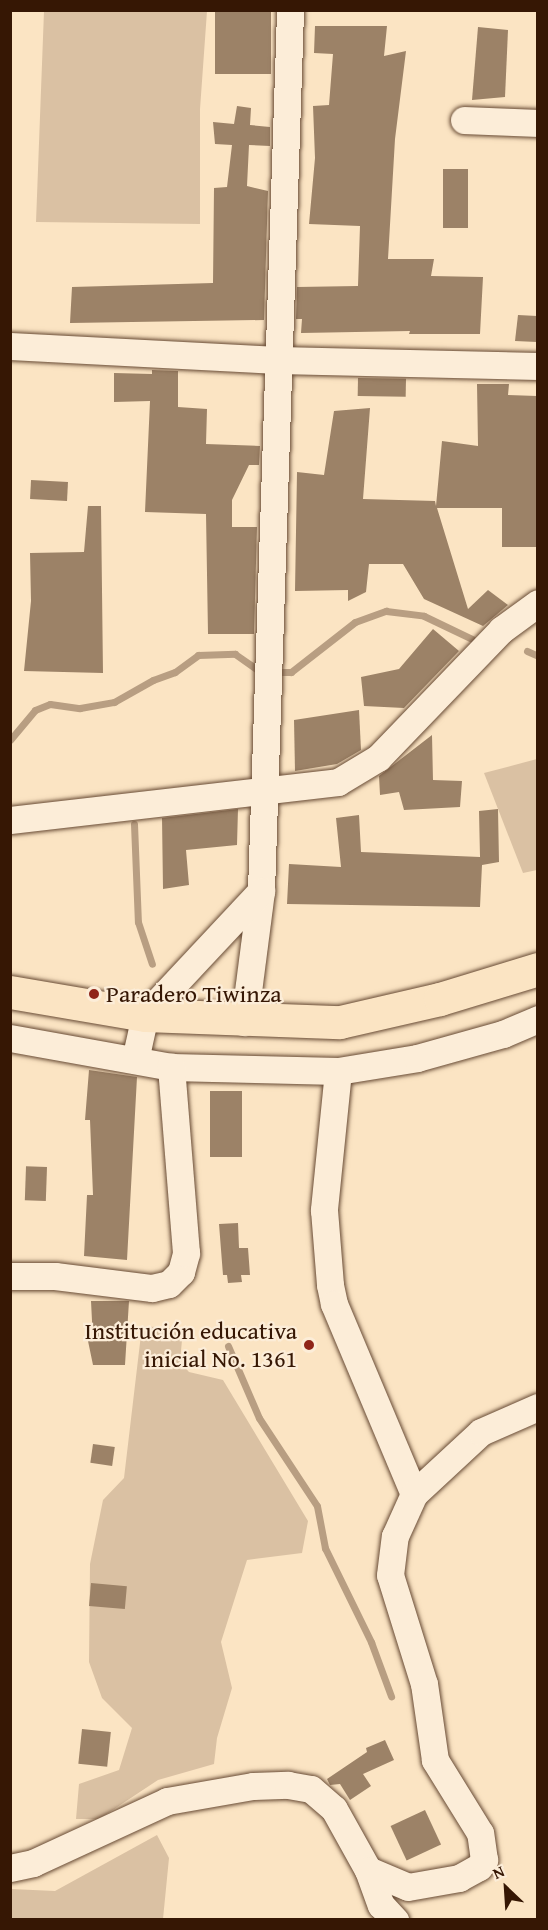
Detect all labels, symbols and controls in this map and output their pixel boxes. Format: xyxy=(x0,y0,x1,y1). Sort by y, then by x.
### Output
place label: Paradero Tiwinza xyxy=(106,980,282,1008)
marker: Paradero Tiwinza xyxy=(87,987,101,1001)
place label: Institución educativa inicial No. 1361 xyxy=(84,1317,297,1373)
marker: Institución educativa inicial No. 1361 xyxy=(302,1338,316,1352)
north arrow xyxy=(476,1858,536,1918)
text: N xyxy=(488,1859,508,1885)

